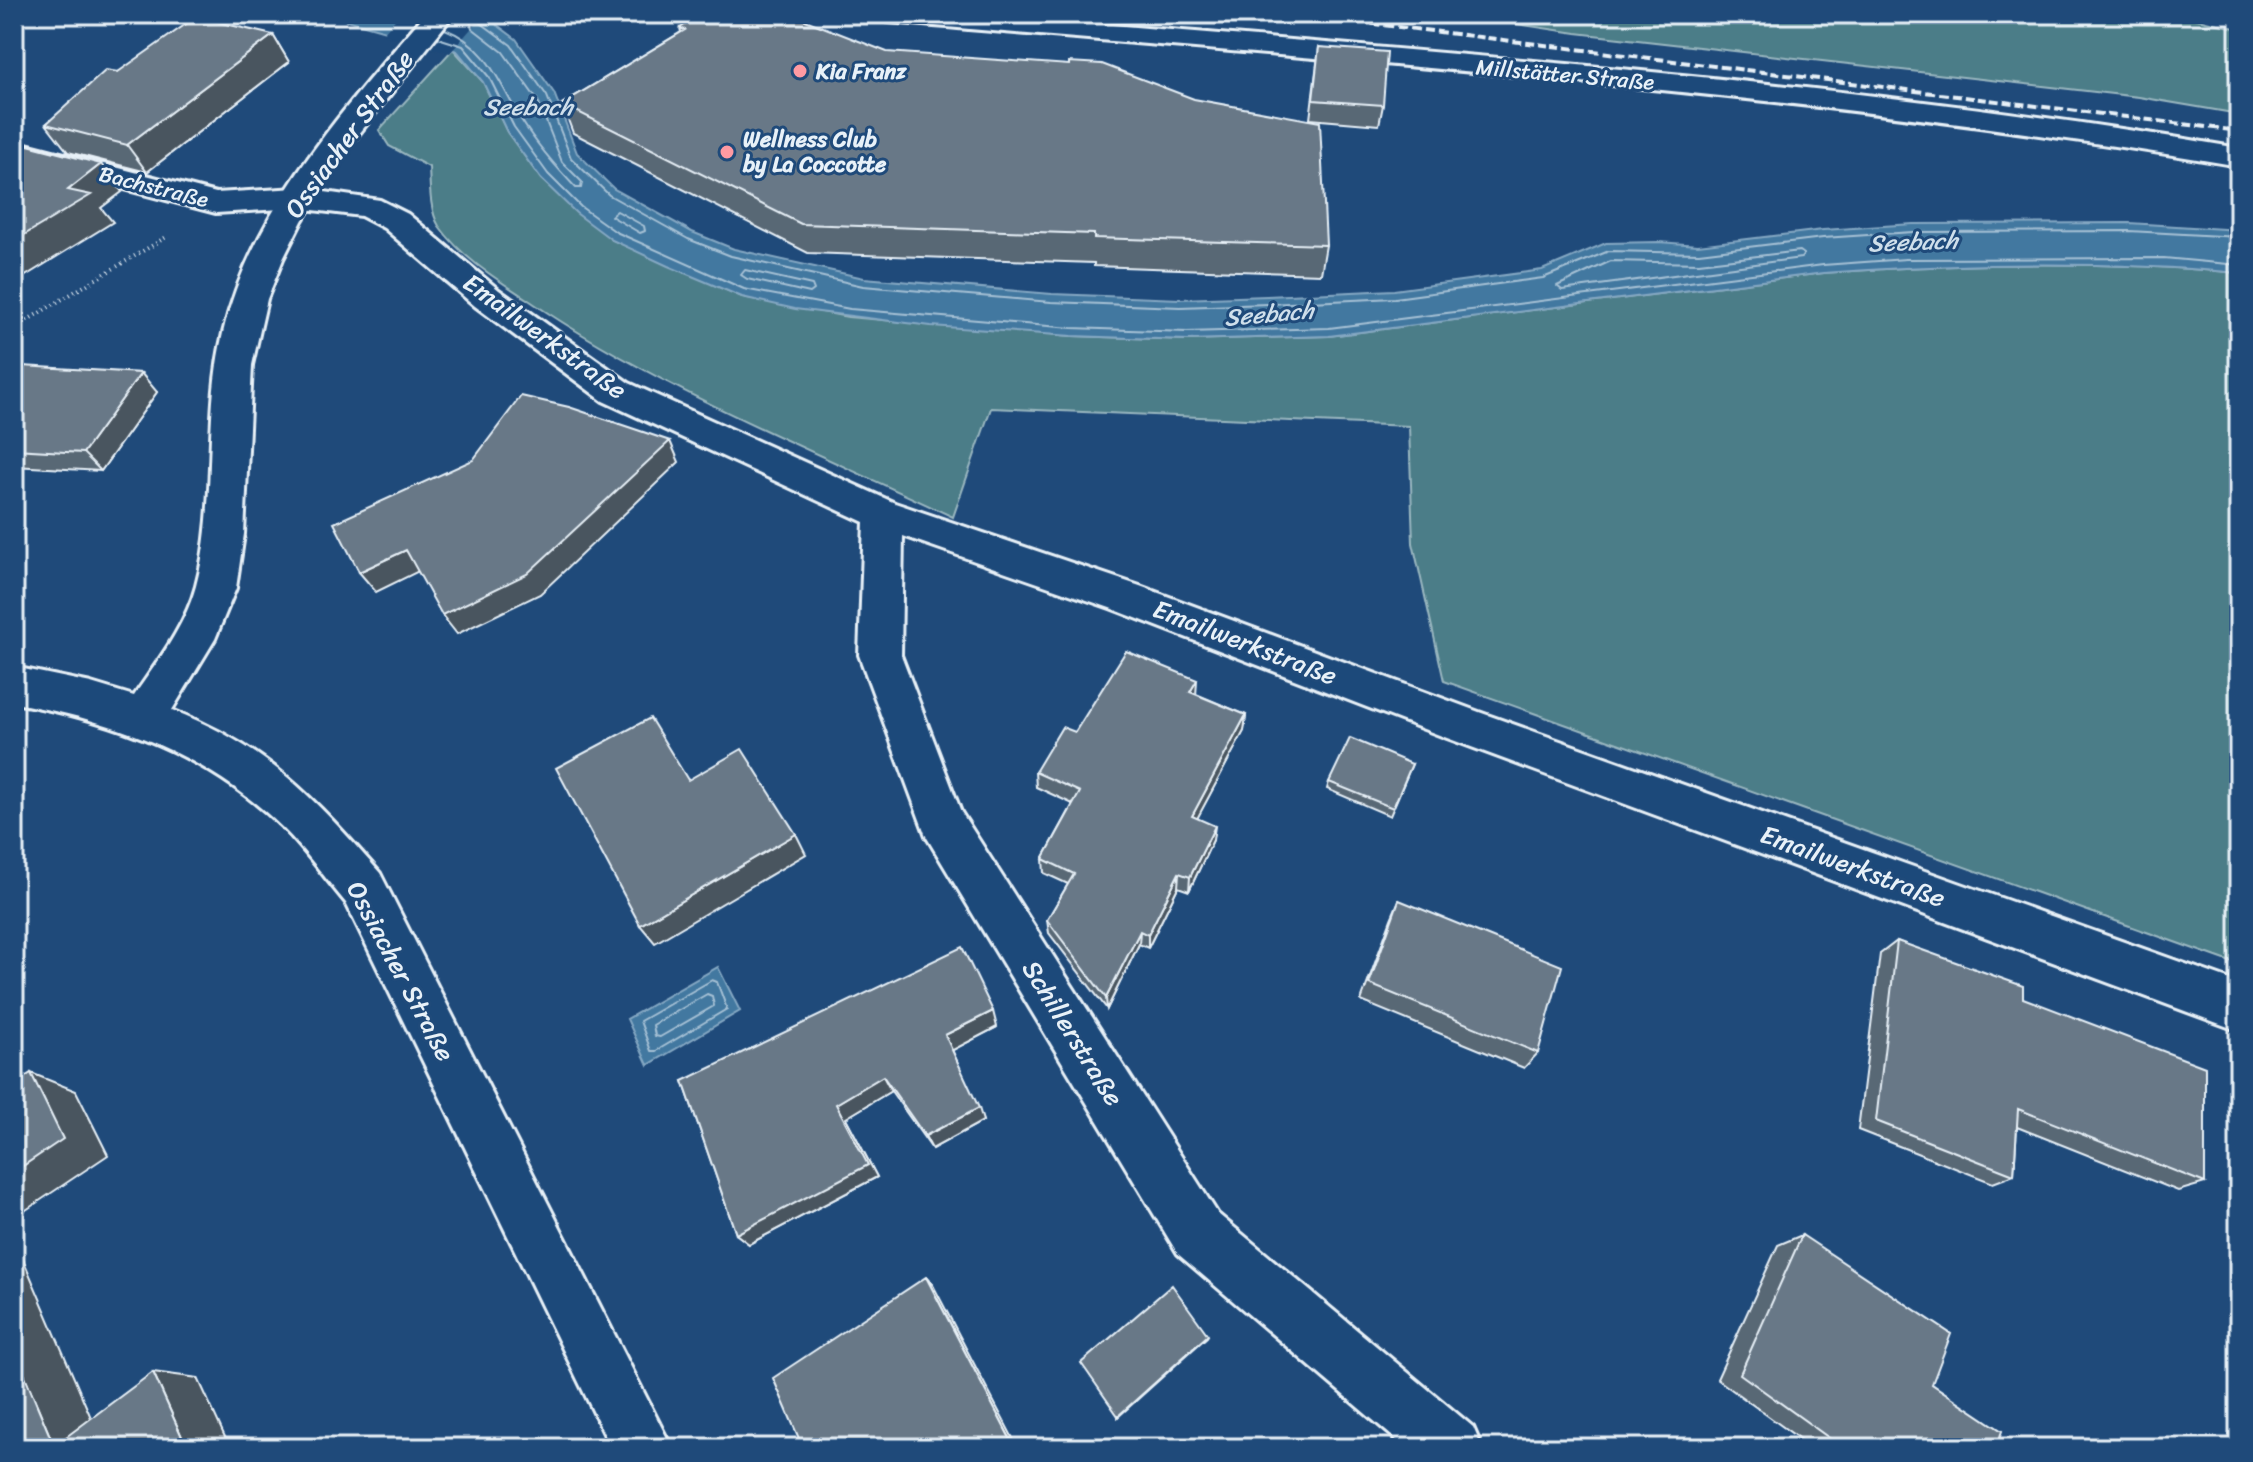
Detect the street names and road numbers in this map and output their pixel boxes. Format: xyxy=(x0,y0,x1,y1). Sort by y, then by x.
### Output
street label: Ossiacher Straße xyxy=(272,40,426,228)
street label: Millstätter Straße xyxy=(1474,47,1656,102)
street label: Bachstraße xyxy=(95,154,213,219)
street label: Emailwerkstraße xyxy=(453,260,637,412)
street label: Emailwerkstraße xyxy=(1146,586,1344,698)
street label: Emailwerkstraße xyxy=(1754,811,1952,921)
street label: Ossiacher Straße xyxy=(334,872,468,1070)
street label: Schillerstraße xyxy=(1010,950,1136,1116)

